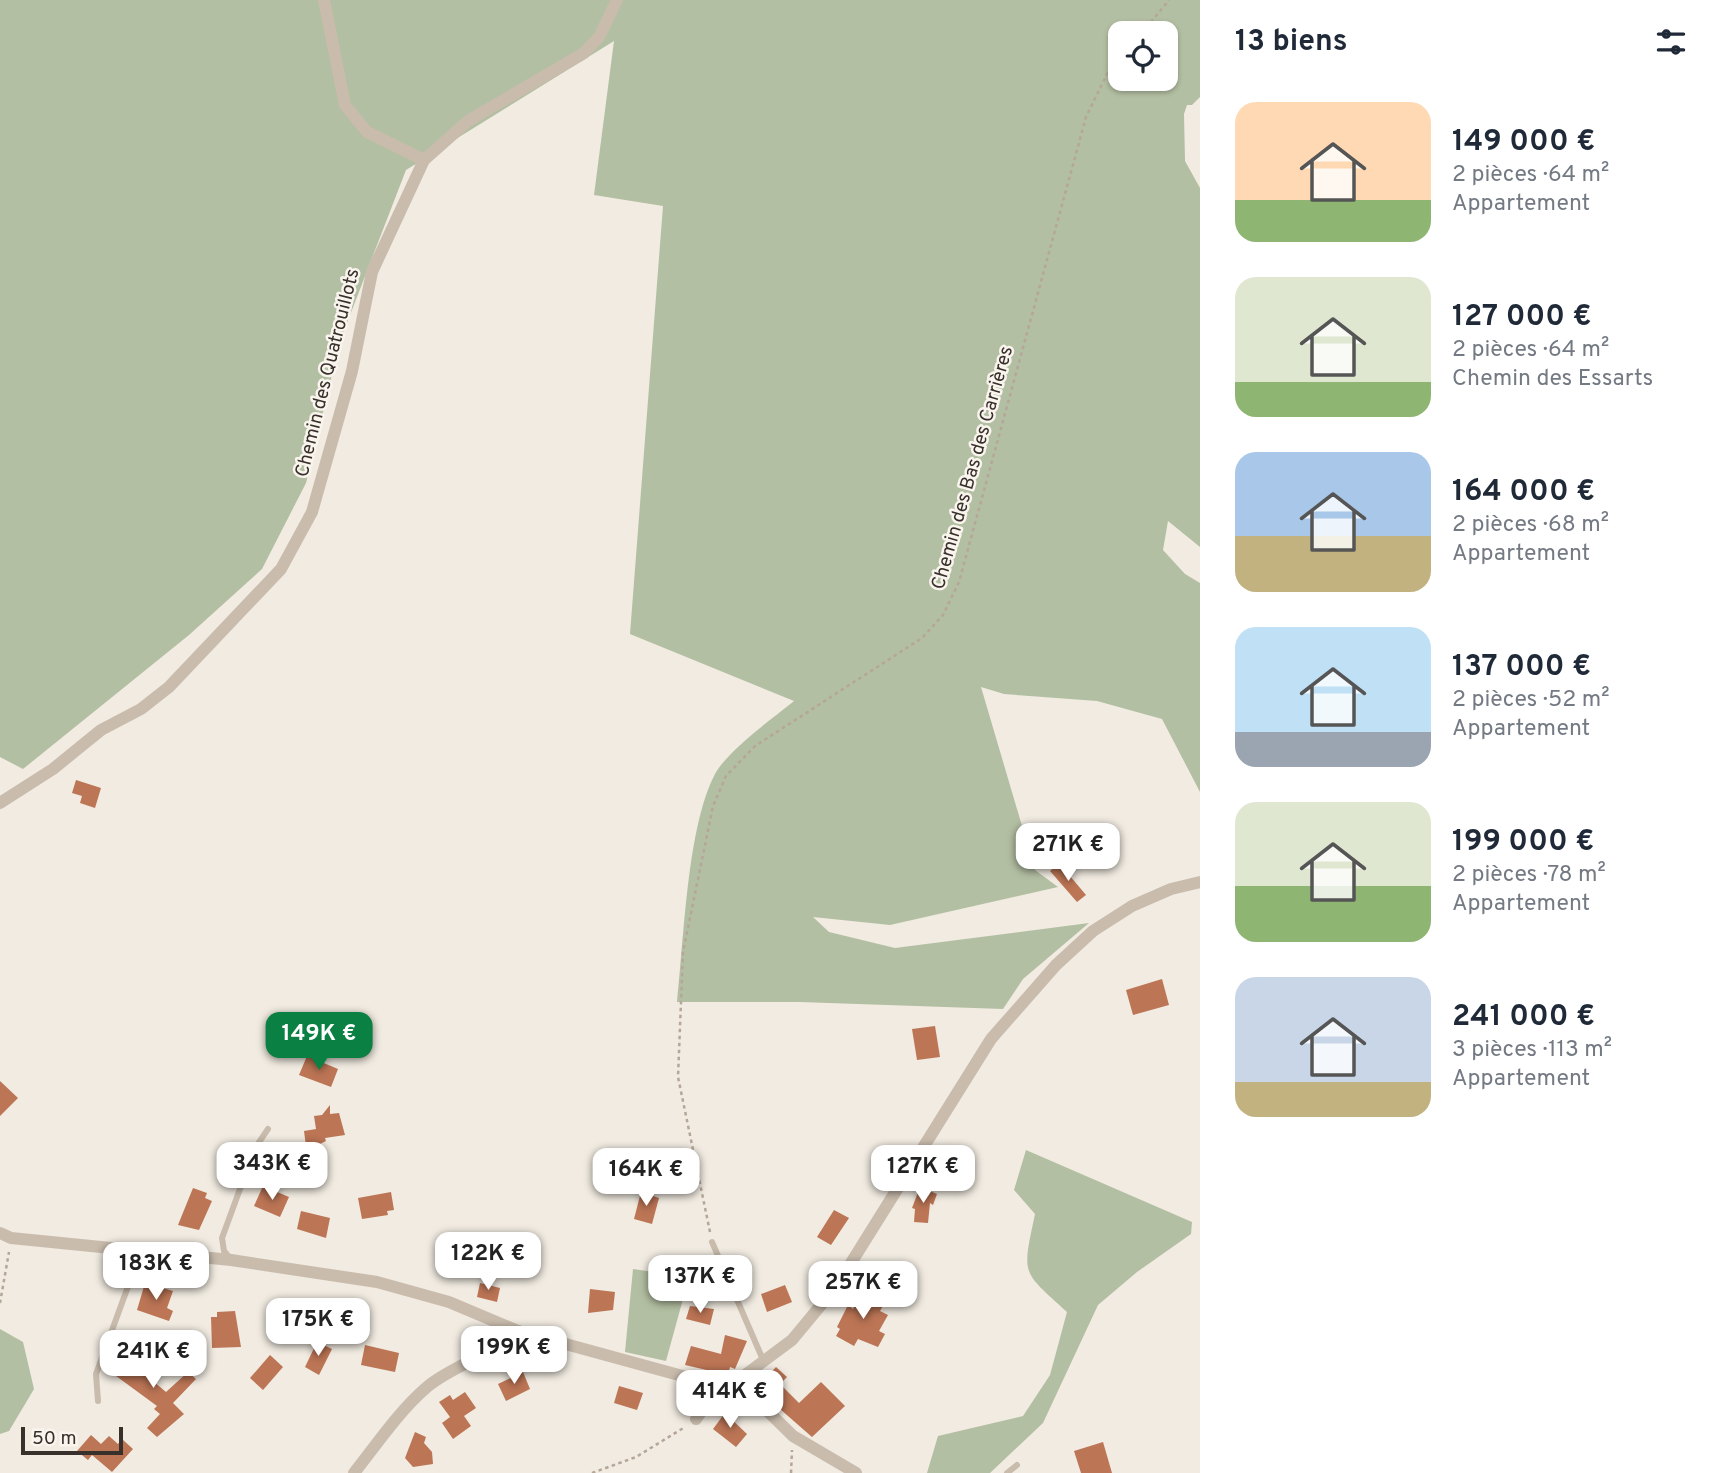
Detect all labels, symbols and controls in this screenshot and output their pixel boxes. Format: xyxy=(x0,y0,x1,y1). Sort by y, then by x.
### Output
map controls xyxy=(1108,21,1178,91)
button: locate xyxy=(1108,21,1178,91)
icon: filters xyxy=(1652,23,1690,61)
text: 13 biens xyxy=(1235,24,1348,61)
text: 149 000 € xyxy=(1452,124,1595,161)
icon: home xyxy=(1291,130,1375,214)
text: 2 pièces · 64 m² xyxy=(1452,161,1609,190)
text: Appartement xyxy=(1452,190,1590,219)
street label: Chemin des Quatrouillots xyxy=(290,266,366,480)
text: 127 000 € xyxy=(1452,299,1592,336)
icon: home xyxy=(1291,305,1375,389)
text: 2 pièces · 64 m² xyxy=(1452,336,1609,365)
street label: Chemin des Bas des Carrières xyxy=(927,344,1019,592)
text: Chemin des Essarts xyxy=(1452,365,1653,394)
text: 164 000 € xyxy=(1452,474,1595,511)
icon: home xyxy=(1291,480,1375,564)
text: 2 pièces · 68 m² xyxy=(1452,511,1609,540)
text: Appartement xyxy=(1452,540,1590,569)
text: 137 000 € xyxy=(1452,649,1591,686)
icon: home xyxy=(1291,655,1375,739)
text: 2 pièces · 52 m² xyxy=(1452,686,1610,715)
text: Appartement xyxy=(1452,715,1590,744)
pin: 271K € xyxy=(1011,824,1125,883)
text: 199 000 € xyxy=(1452,824,1594,861)
icon: home xyxy=(1291,830,1375,914)
text: 271K € xyxy=(1032,831,1104,860)
text: 2 pièces · 78 m² xyxy=(1452,861,1606,890)
text: Appartement xyxy=(1452,890,1590,919)
text: 241 000 € xyxy=(1452,999,1595,1036)
icon: home xyxy=(1291,1005,1375,1089)
pin: 149K € xyxy=(262,1012,376,1072)
text: 149K € xyxy=(282,1020,356,1049)
text: 3 pièces · 113 m² xyxy=(1452,1036,1612,1065)
text: Appartement xyxy=(1452,1065,1590,1094)
pin: 343K € xyxy=(215,1142,329,1202)
pin: 127K € xyxy=(866,1146,980,1205)
pin: 164K € xyxy=(589,1148,703,1208)
text: 343K € xyxy=(233,1150,311,1179)
text: 127K € xyxy=(887,1153,959,1182)
text: 164K € xyxy=(609,1156,683,1185)
pin: 122K € xyxy=(431,1232,545,1292)
text: 122K € xyxy=(451,1240,525,1269)
pin: 183K € xyxy=(99,1242,213,1302)
text: 183K € xyxy=(119,1250,193,1279)
pin: 137K € xyxy=(643,1256,757,1315)
pin: 257K € xyxy=(806,1262,920,1321)
text: 137K € xyxy=(664,1263,736,1292)
text: 257K € xyxy=(824,1269,902,1298)
pin: 175K € xyxy=(261,1298,375,1358)
text: 175K € xyxy=(282,1306,354,1335)
pin: 199K € xyxy=(457,1326,571,1386)
pin: 241K € xyxy=(96,1330,210,1390)
text: 199K € xyxy=(477,1334,551,1363)
text: 241K € xyxy=(116,1338,190,1367)
pin: 414K € xyxy=(673,1370,787,1430)
text: 414K € xyxy=(692,1378,768,1407)
scale bar xyxy=(21,1424,122,1456)
text: 50 m xyxy=(32,1427,77,1451)

